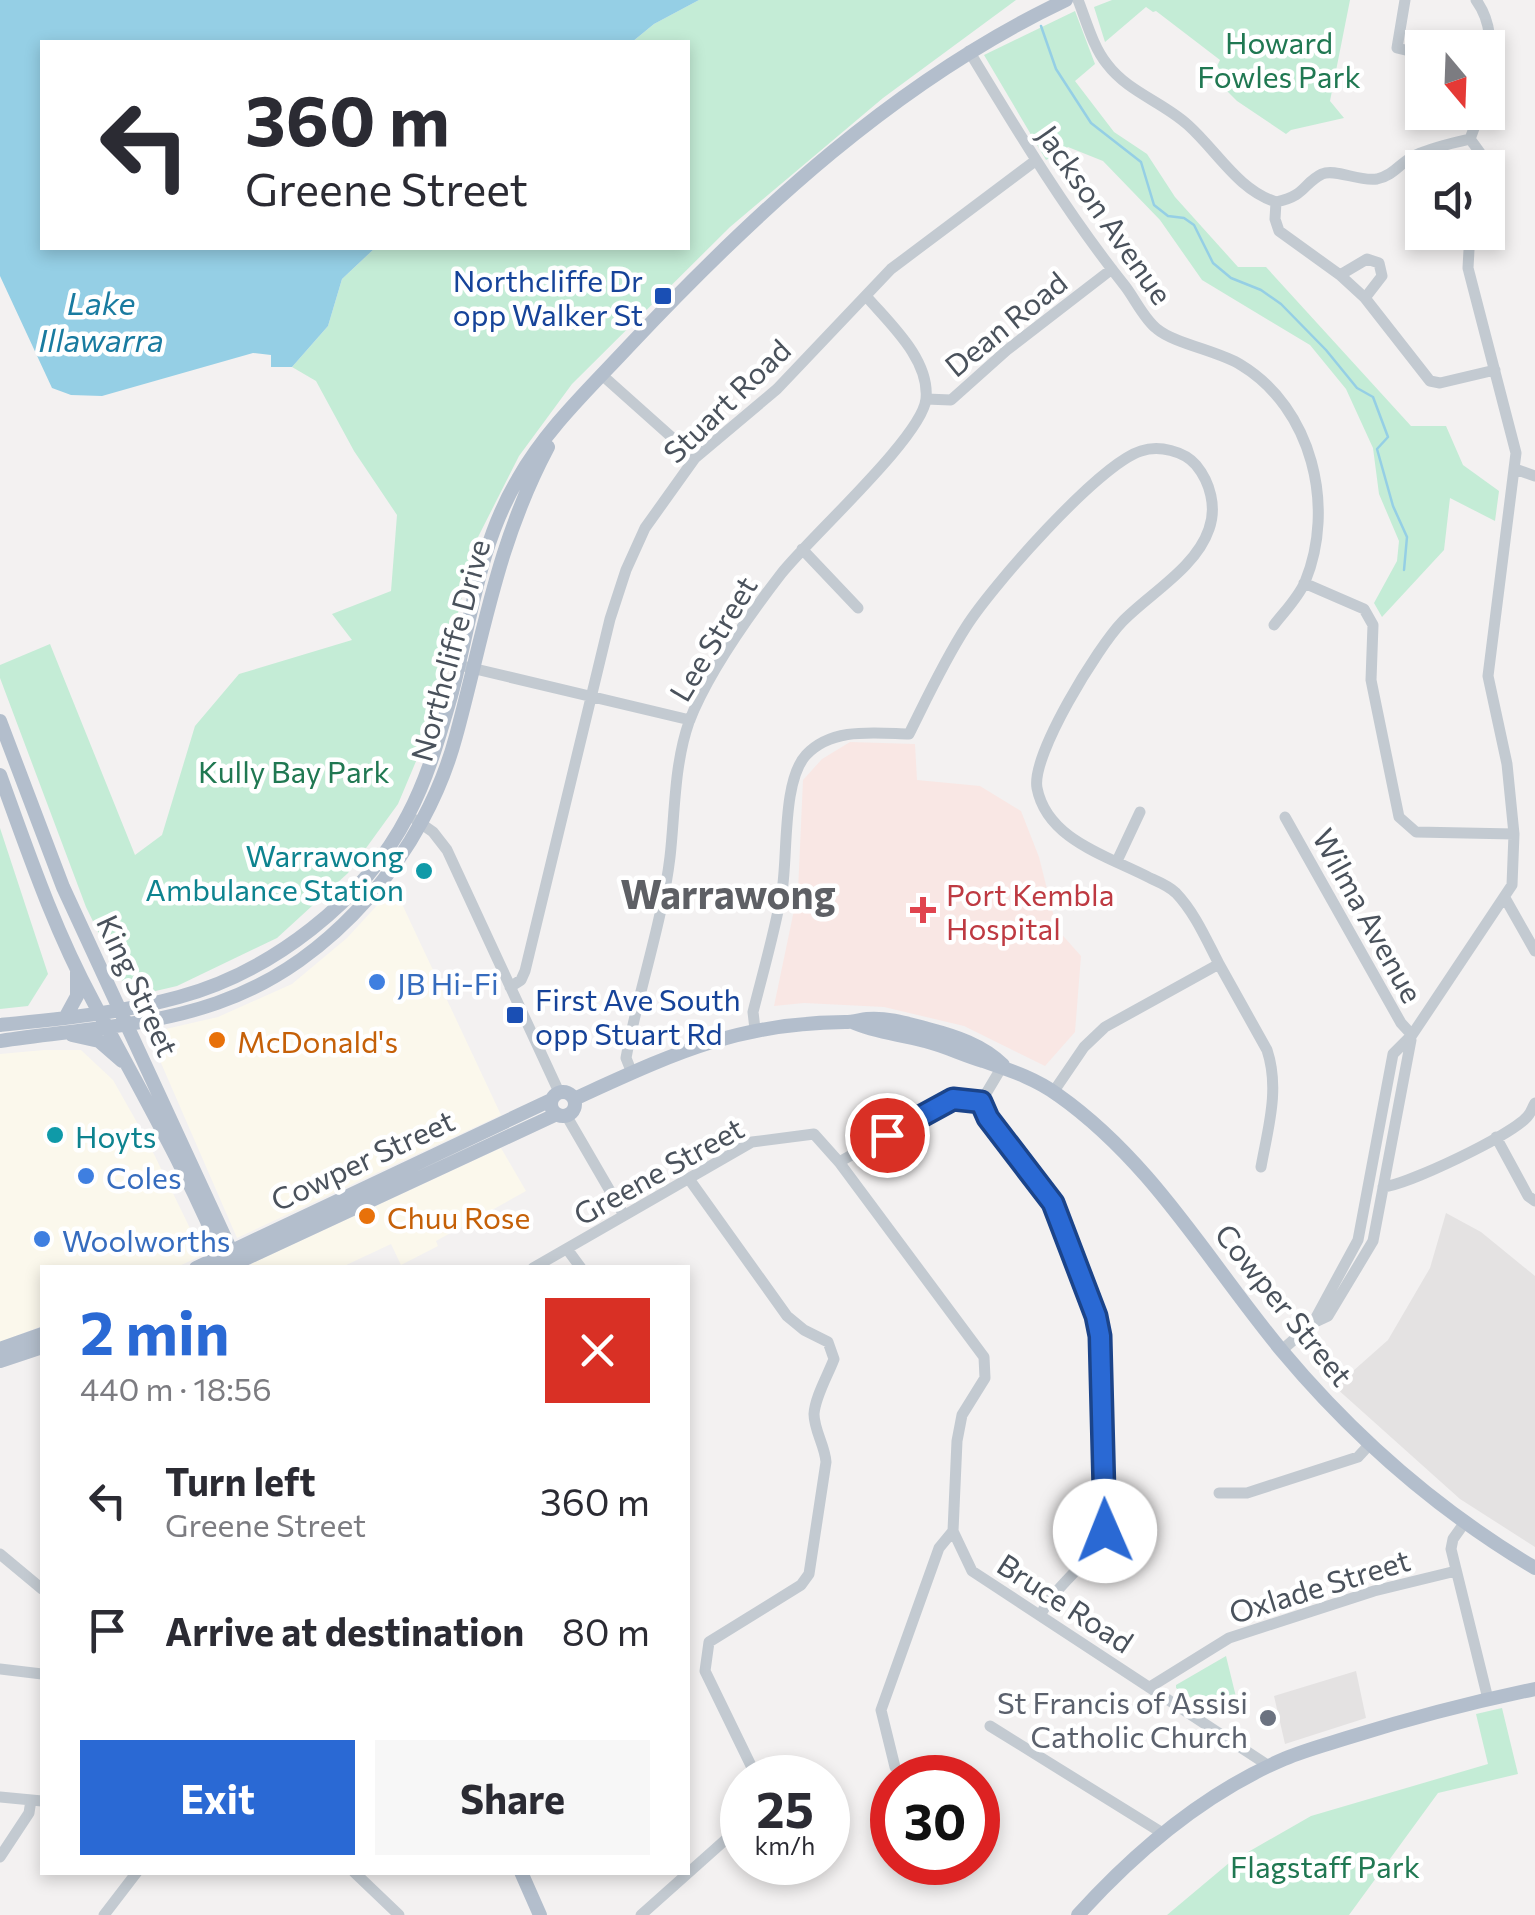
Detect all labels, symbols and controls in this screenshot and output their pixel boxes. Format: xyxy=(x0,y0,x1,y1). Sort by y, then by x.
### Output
park label: Howard Fowles Park xyxy=(1197,23,1361,94)
north arrow xyxy=(1405,30,1505,130)
map controls xyxy=(1405,30,1505,250)
text: 360 m xyxy=(245,75,450,160)
icon: left xyxy=(80,80,210,210)
street label: Jackson Avenue xyxy=(1031,117,1181,311)
button: sound xyxy=(1405,150,1505,250)
text: Greene Street xyxy=(245,160,528,215)
place label: Northcliffe Dr opp Walker St xyxy=(453,261,643,332)
street label: Dean Road xyxy=(936,262,1074,384)
water label: Lake Illawarra xyxy=(38,282,164,359)
marker: Northcliffe Dr opp Walker St xyxy=(652,285,674,307)
street label: Stuart Road xyxy=(655,330,797,470)
street label: Northcliffe Drive xyxy=(402,535,496,765)
street label: Lee Street xyxy=(660,569,764,707)
park label: Kully Bay Park xyxy=(198,752,390,789)
street label: Wilma Avenue xyxy=(1306,821,1432,1009)
place label: Warrawong Ambulance Station xyxy=(145,836,404,907)
marker: Warrawong Ambulance Station xyxy=(413,860,435,882)
district label: Warrawong xyxy=(620,868,836,917)
place label: Port Kembla Hospital xyxy=(946,875,1114,946)
marker: Port Kembla Hospital xyxy=(910,897,936,923)
street label: King Street xyxy=(90,908,188,1062)
place label: JB Hi-Fi xyxy=(397,964,499,1001)
marker: JB Hi-Fi xyxy=(366,971,388,993)
place label: First Ave South opp Stuart Rd xyxy=(535,980,741,1051)
marker: First Ave South opp Stuart Rd xyxy=(504,1004,526,1026)
place label: McDonald's xyxy=(237,1022,398,1059)
marker: McDonald's xyxy=(206,1029,228,1051)
pin xyxy=(845,1093,930,1178)
street label: Cowper Street xyxy=(264,1100,460,1218)
street label: Greene Street xyxy=(567,1108,749,1232)
icon: arrive xyxy=(860,1108,915,1163)
place label: Hoyts xyxy=(75,1117,156,1154)
marker: Hoyts xyxy=(44,1124,66,1146)
place label: Coles xyxy=(106,1158,182,1195)
marker: Coles xyxy=(75,1165,97,1187)
place label: Chuu Rose xyxy=(387,1198,530,1235)
marker: Chuu Rose xyxy=(356,1205,378,1227)
street label: Cowper Street xyxy=(1208,1215,1362,1393)
place label: Woolworths xyxy=(62,1221,231,1258)
marker: Woolworths xyxy=(31,1228,53,1250)
text: 2 min xyxy=(80,1294,229,1367)
button: close xyxy=(545,1298,650,1403)
text: 440 m · 18:56 xyxy=(80,1368,272,1408)
text: Turn left xyxy=(165,1457,316,1504)
icon: left xyxy=(80,1473,135,1528)
text: 360 m xyxy=(540,1477,650,1524)
position arrow xyxy=(1053,1479,1157,1583)
text: Greene Street xyxy=(165,1504,366,1544)
street label: Oxlade Street xyxy=(1224,1540,1414,1630)
street label: Bruce Road xyxy=(991,1544,1141,1660)
icon: arrive xyxy=(80,1603,135,1658)
text: Arrive at destination xyxy=(165,1607,524,1654)
text: 80 m xyxy=(562,1607,650,1654)
place label: St Francis of Assisi Catholic Church xyxy=(997,1683,1248,1754)
marker: St Francis of Assisi Catholic Church xyxy=(1257,1707,1279,1729)
button: Exit xyxy=(80,1740,355,1855)
button: Share xyxy=(375,1740,650,1855)
speed limit sign: 30 xyxy=(870,1755,1000,1885)
text: 25 xyxy=(756,1777,814,1838)
text: km/h xyxy=(755,1830,815,1860)
park label: Flagstaff Park xyxy=(1230,1847,1420,1884)

